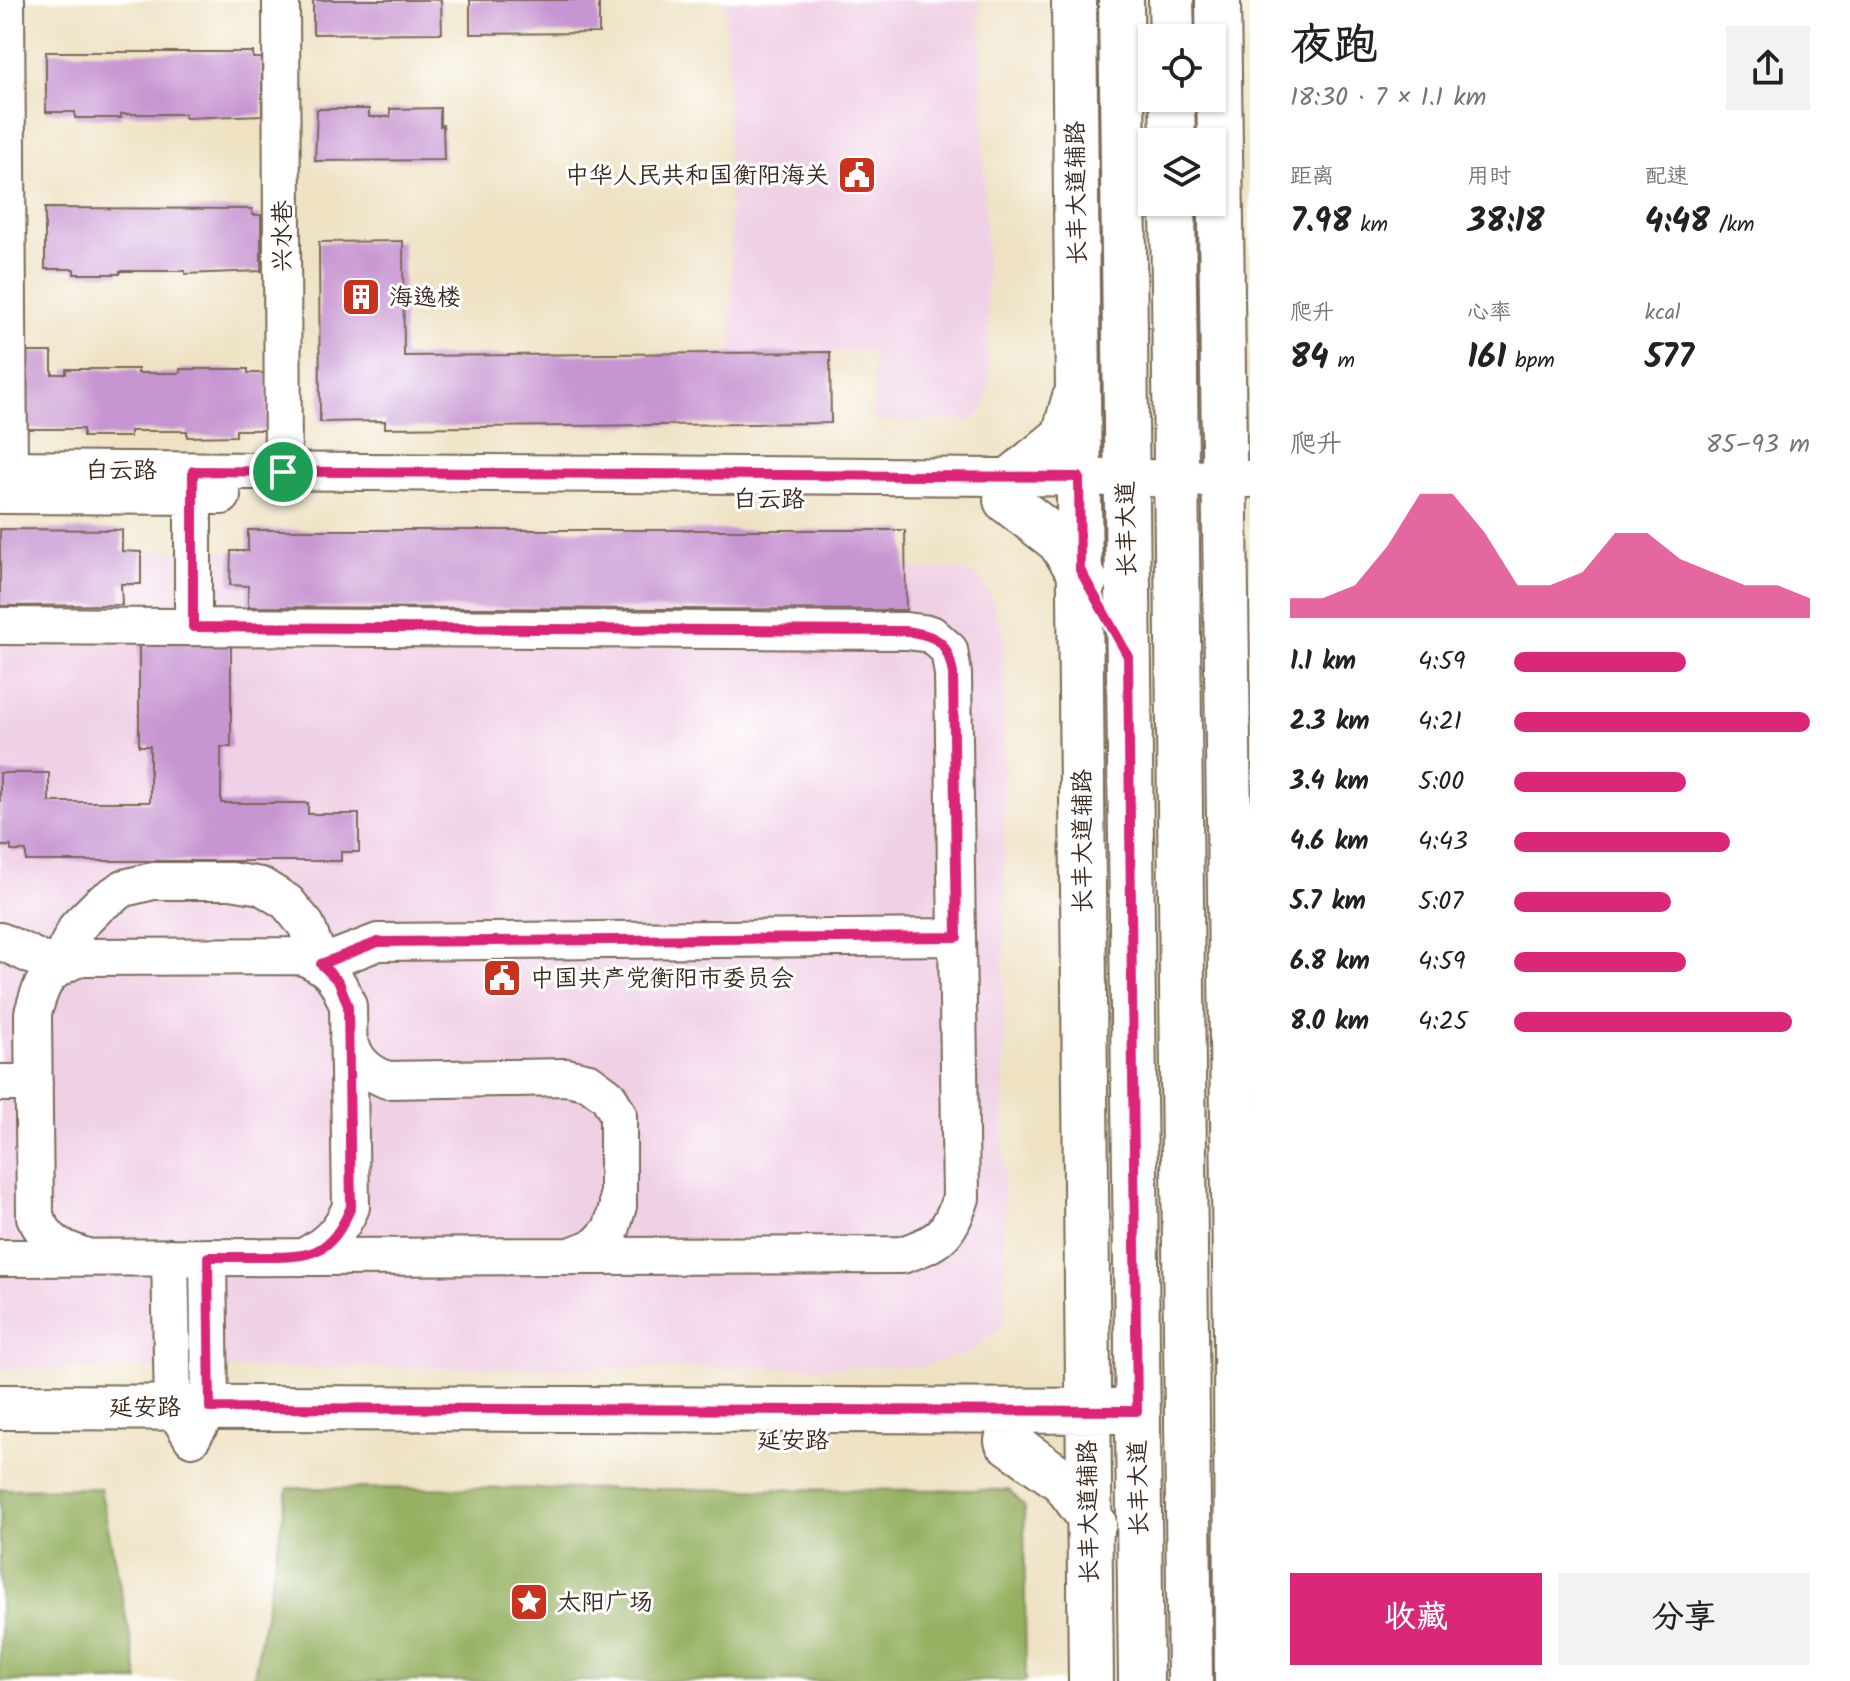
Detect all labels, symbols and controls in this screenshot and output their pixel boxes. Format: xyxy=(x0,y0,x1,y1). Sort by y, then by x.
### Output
text: 夜跑 xyxy=(1290,12,1378,82)
map controls xyxy=(1138,24,1226,216)
button: locate xyxy=(1138,24,1226,112)
button: share xyxy=(1726,26,1810,110)
text: 18:30 · 7 × 1.1 km xyxy=(1290,77,1486,119)
street label: 长丰大道辅路 xyxy=(1057,121,1098,265)
button: layers xyxy=(1138,128,1226,216)
public building icon: 中华人民共和国衡阳海关 xyxy=(836,154,878,196)
place label: 中华人民共和国衡阳海关 xyxy=(565,157,829,196)
text: 距离 xyxy=(1290,160,1334,195)
text: 用时 xyxy=(1467,160,1511,195)
text: 配速 xyxy=(1645,160,1689,195)
text: 7.98 xyxy=(1290,195,1351,249)
text: 38:18 xyxy=(1467,195,1545,249)
text: 4:48 xyxy=(1645,195,1710,249)
street label: 兴水巷 xyxy=(264,200,303,272)
text: km xyxy=(1351,208,1388,243)
text: /km xyxy=(1710,208,1755,243)
building icon: 海逸楼 xyxy=(340,276,382,318)
place label: 海逸楼 xyxy=(389,279,461,318)
text: 爬升 xyxy=(1290,296,1334,331)
text: 心率 xyxy=(1467,296,1511,331)
text: kcal xyxy=(1645,296,1680,331)
text: 84 xyxy=(1290,331,1329,385)
text: 161 xyxy=(1467,331,1506,385)
text: 577 xyxy=(1645,331,1694,385)
text: m xyxy=(1329,344,1355,379)
text: bpm xyxy=(1506,344,1555,379)
text: 爬升 xyxy=(1290,424,1342,466)
text: 85–93 m xyxy=(1706,424,1810,466)
pin xyxy=(249,438,317,506)
icon: arrive xyxy=(261,450,305,494)
street label: 白云路 xyxy=(85,452,157,491)
street label: 白云路 xyxy=(733,481,805,520)
street label: 长丰大道 xyxy=(1107,481,1148,577)
text: 1.1 km xyxy=(1290,641,1356,683)
text: 4:59 xyxy=(1418,641,1465,683)
text: 2.3 km xyxy=(1290,701,1370,743)
text: 4:21 xyxy=(1418,701,1462,743)
text: 3.4 km xyxy=(1290,761,1369,803)
text: 5:00 xyxy=(1418,761,1464,803)
street label: 长丰大道辅路 xyxy=(1064,769,1103,913)
text: 4.6 km xyxy=(1290,821,1369,863)
text: 4:43 xyxy=(1418,821,1468,863)
text: 5.7 km xyxy=(1290,881,1366,923)
text: 5:07 xyxy=(1418,881,1463,923)
text: 6.8 km xyxy=(1290,941,1370,983)
text: 4:59 xyxy=(1418,941,1465,983)
public building icon: 中国共产党衡阳市委员会 xyxy=(481,957,523,999)
place label: 中国共产党衡阳市委员会 xyxy=(530,960,794,999)
text: 8.0 km xyxy=(1290,1001,1369,1043)
text: 4:25 xyxy=(1418,1001,1468,1043)
street label: 延安路 xyxy=(109,1389,181,1428)
street label: 延安路 xyxy=(757,1422,829,1461)
street label: 长丰大道辅路 xyxy=(1069,1440,1110,1584)
street label: 长丰大道 xyxy=(1119,1440,1160,1536)
button: 收藏 xyxy=(1290,1573,1542,1665)
button: 分享 xyxy=(1558,1573,1810,1665)
place icon: 太阳广场 xyxy=(508,1581,550,1623)
place label: 太阳广场 xyxy=(557,1584,653,1623)

